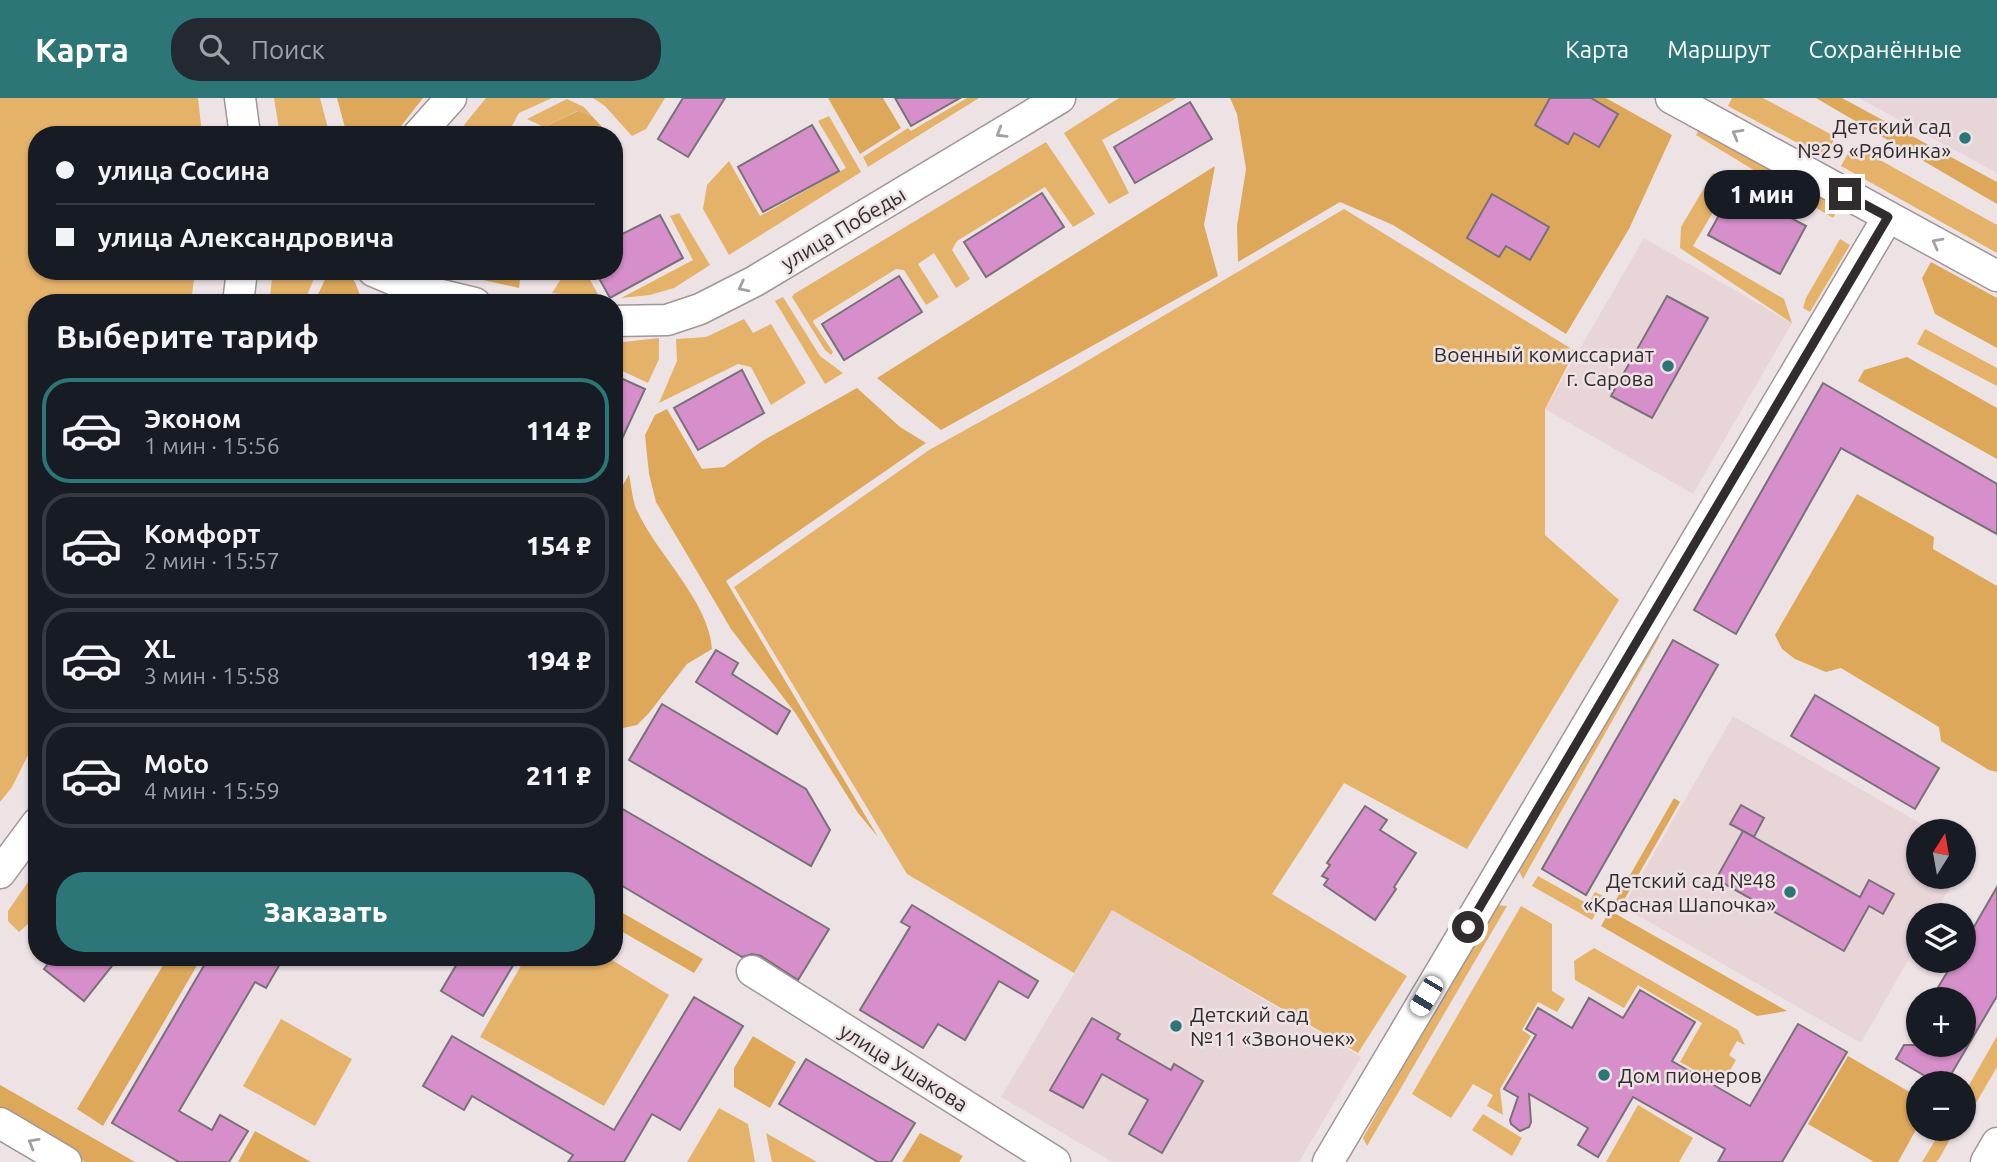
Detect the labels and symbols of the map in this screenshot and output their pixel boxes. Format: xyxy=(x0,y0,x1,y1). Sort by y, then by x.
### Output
place label: Детский сад №29 «Рябинка» xyxy=(1797,114,1951,162)
one-way arrow xyxy=(996,125,1009,138)
one-way arrow xyxy=(1732,129,1745,142)
marker: Детский сад №29 «Рябинка» xyxy=(1957,130,1973,146)
callout: 1 мин xyxy=(1705,170,1820,218)
route end xyxy=(1829,178,1861,210)
street label: улица Победы xyxy=(776,181,910,275)
one-way arrow xyxy=(1932,238,1944,251)
one-way arrow xyxy=(738,279,750,293)
place label: Военный комиссариат г. Сарова xyxy=(1434,342,1655,390)
marker: Военный комиссариат г. Сарова xyxy=(1660,358,1676,374)
north arrow xyxy=(1906,819,1976,889)
place label: Детский сад №48 «Красная Шапочка» xyxy=(1583,868,1776,916)
marker: Детский сад №48 «Красная Шапочка» xyxy=(1782,884,1798,900)
route start xyxy=(1452,911,1484,943)
car xyxy=(1407,973,1446,1019)
place label: Детский сад №11 «Звоночек» xyxy=(1190,1002,1355,1050)
street label: улица Ушакова xyxy=(835,1018,973,1116)
marker: Детский сад №11 «Звоночек» xyxy=(1168,1018,1184,1034)
place label: Дом пионеров xyxy=(1618,1063,1762,1087)
marker: Дом пионеров xyxy=(1596,1067,1612,1083)
one-way arrow xyxy=(28,1138,41,1151)

